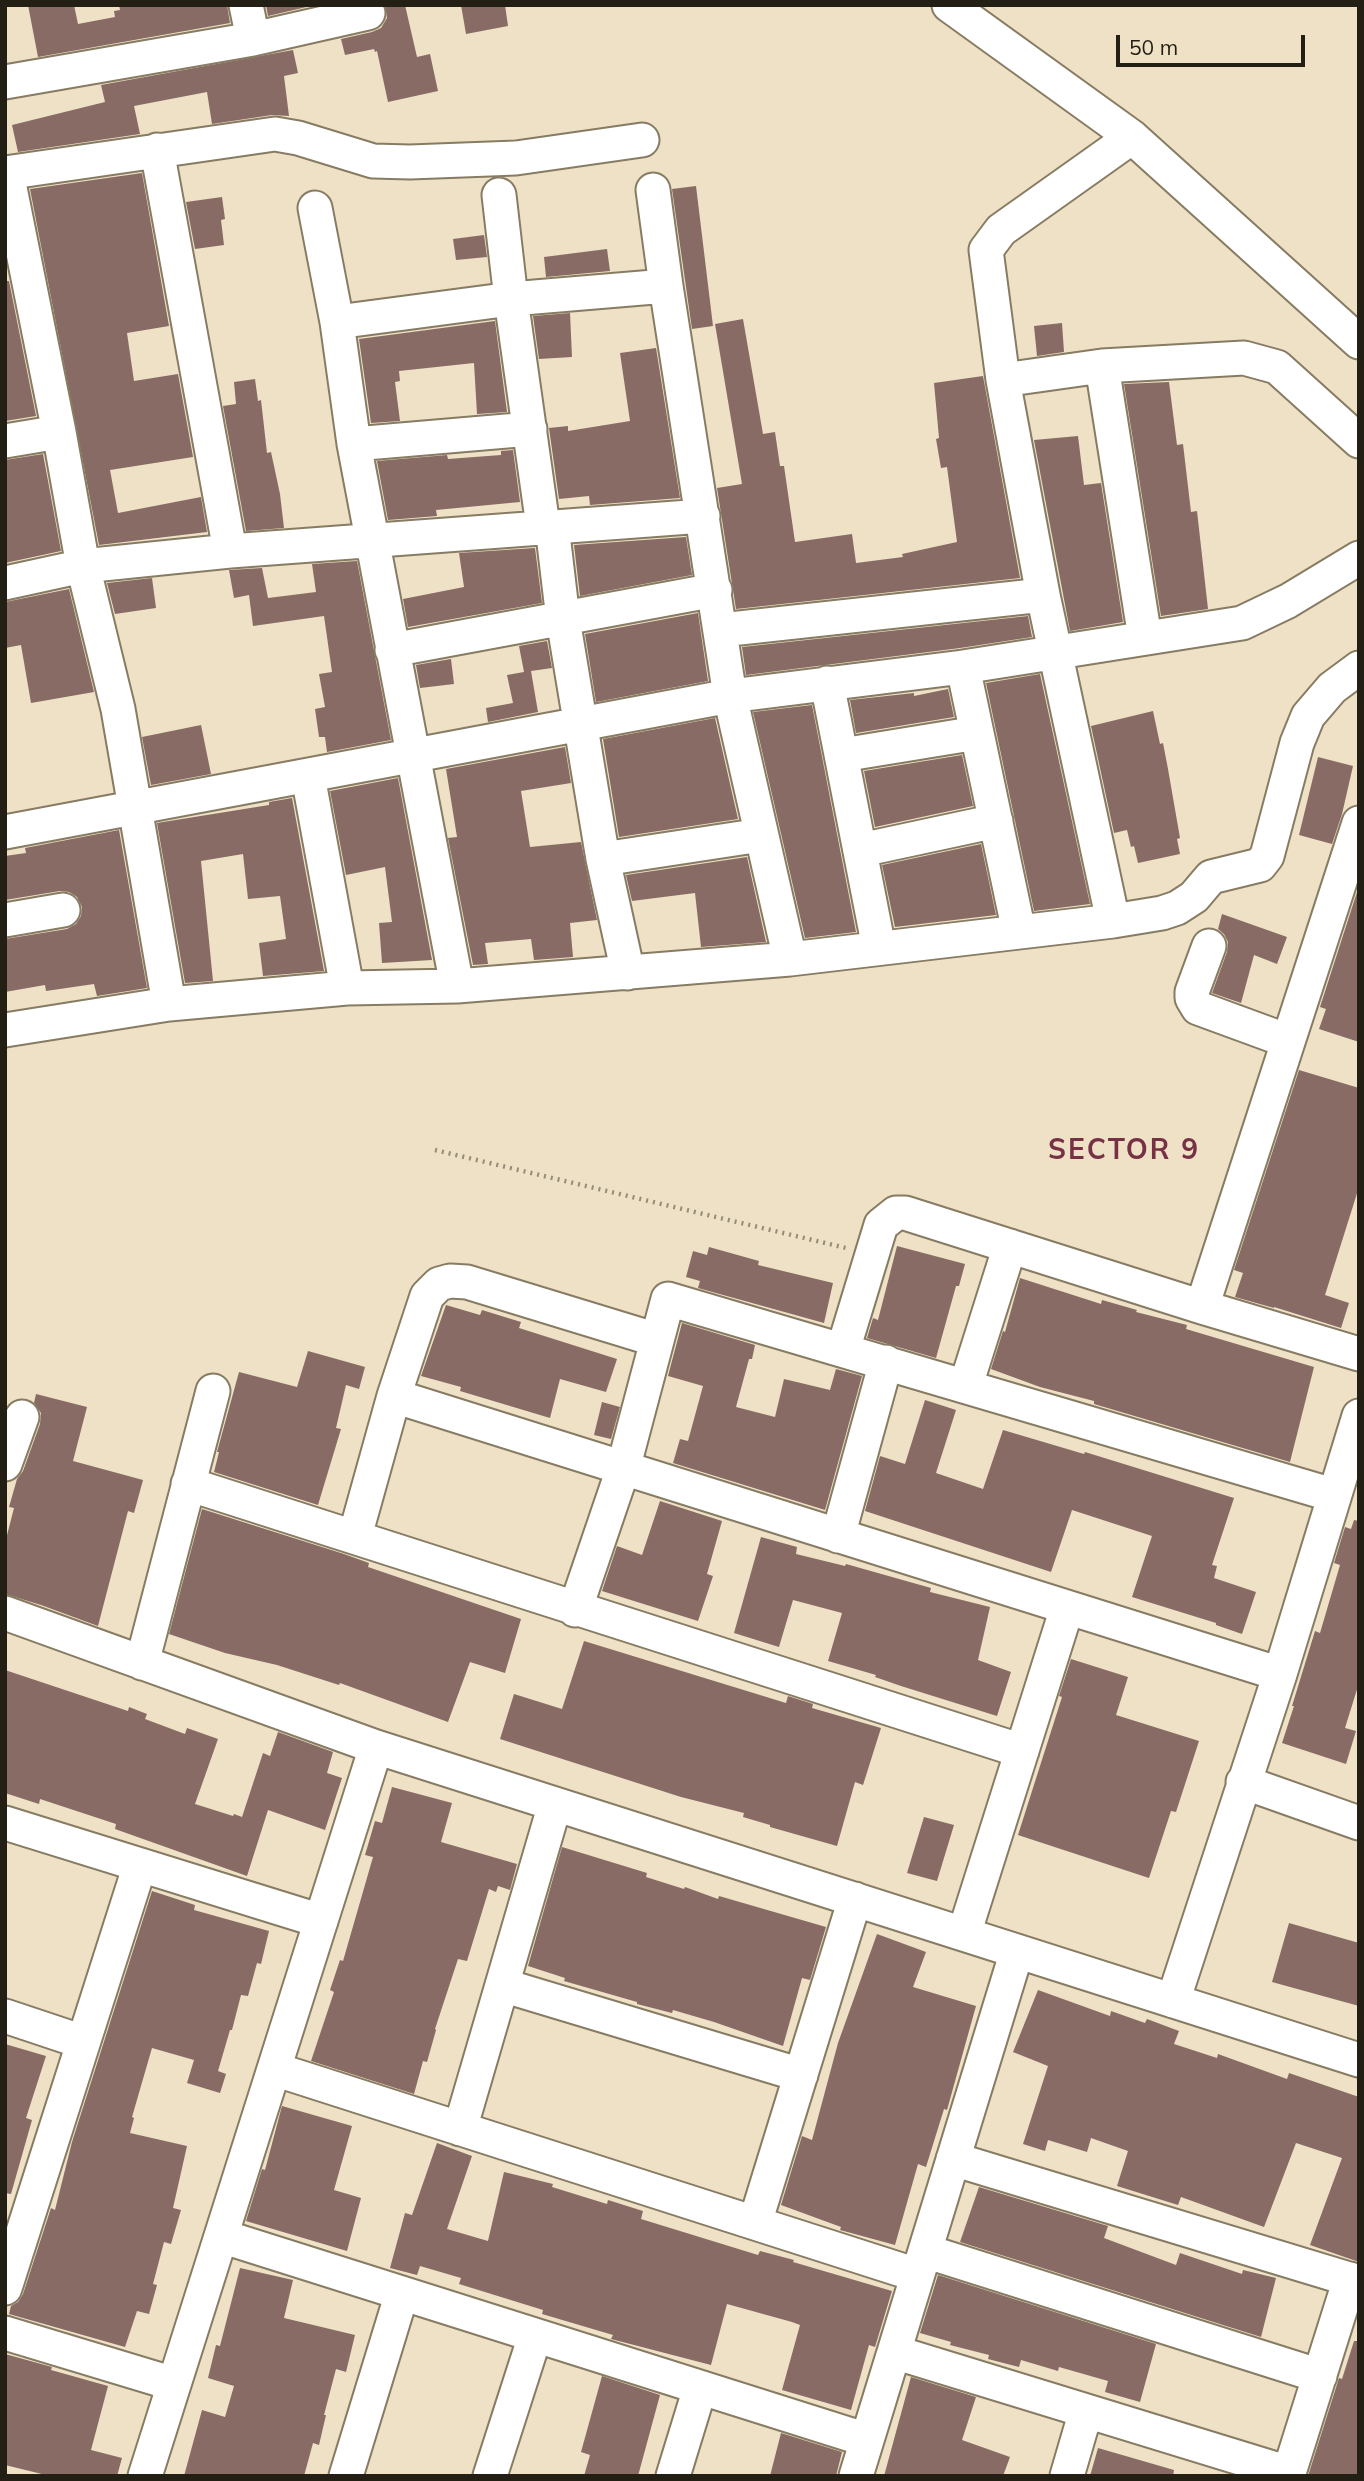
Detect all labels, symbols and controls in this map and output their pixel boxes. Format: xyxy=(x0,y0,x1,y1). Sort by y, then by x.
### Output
scale bar xyxy=(1119,21,1308,65)
text: 50 m xyxy=(1129,34,1178,60)
district label: SECTOR 9 xyxy=(1049,1134,1199,1168)

